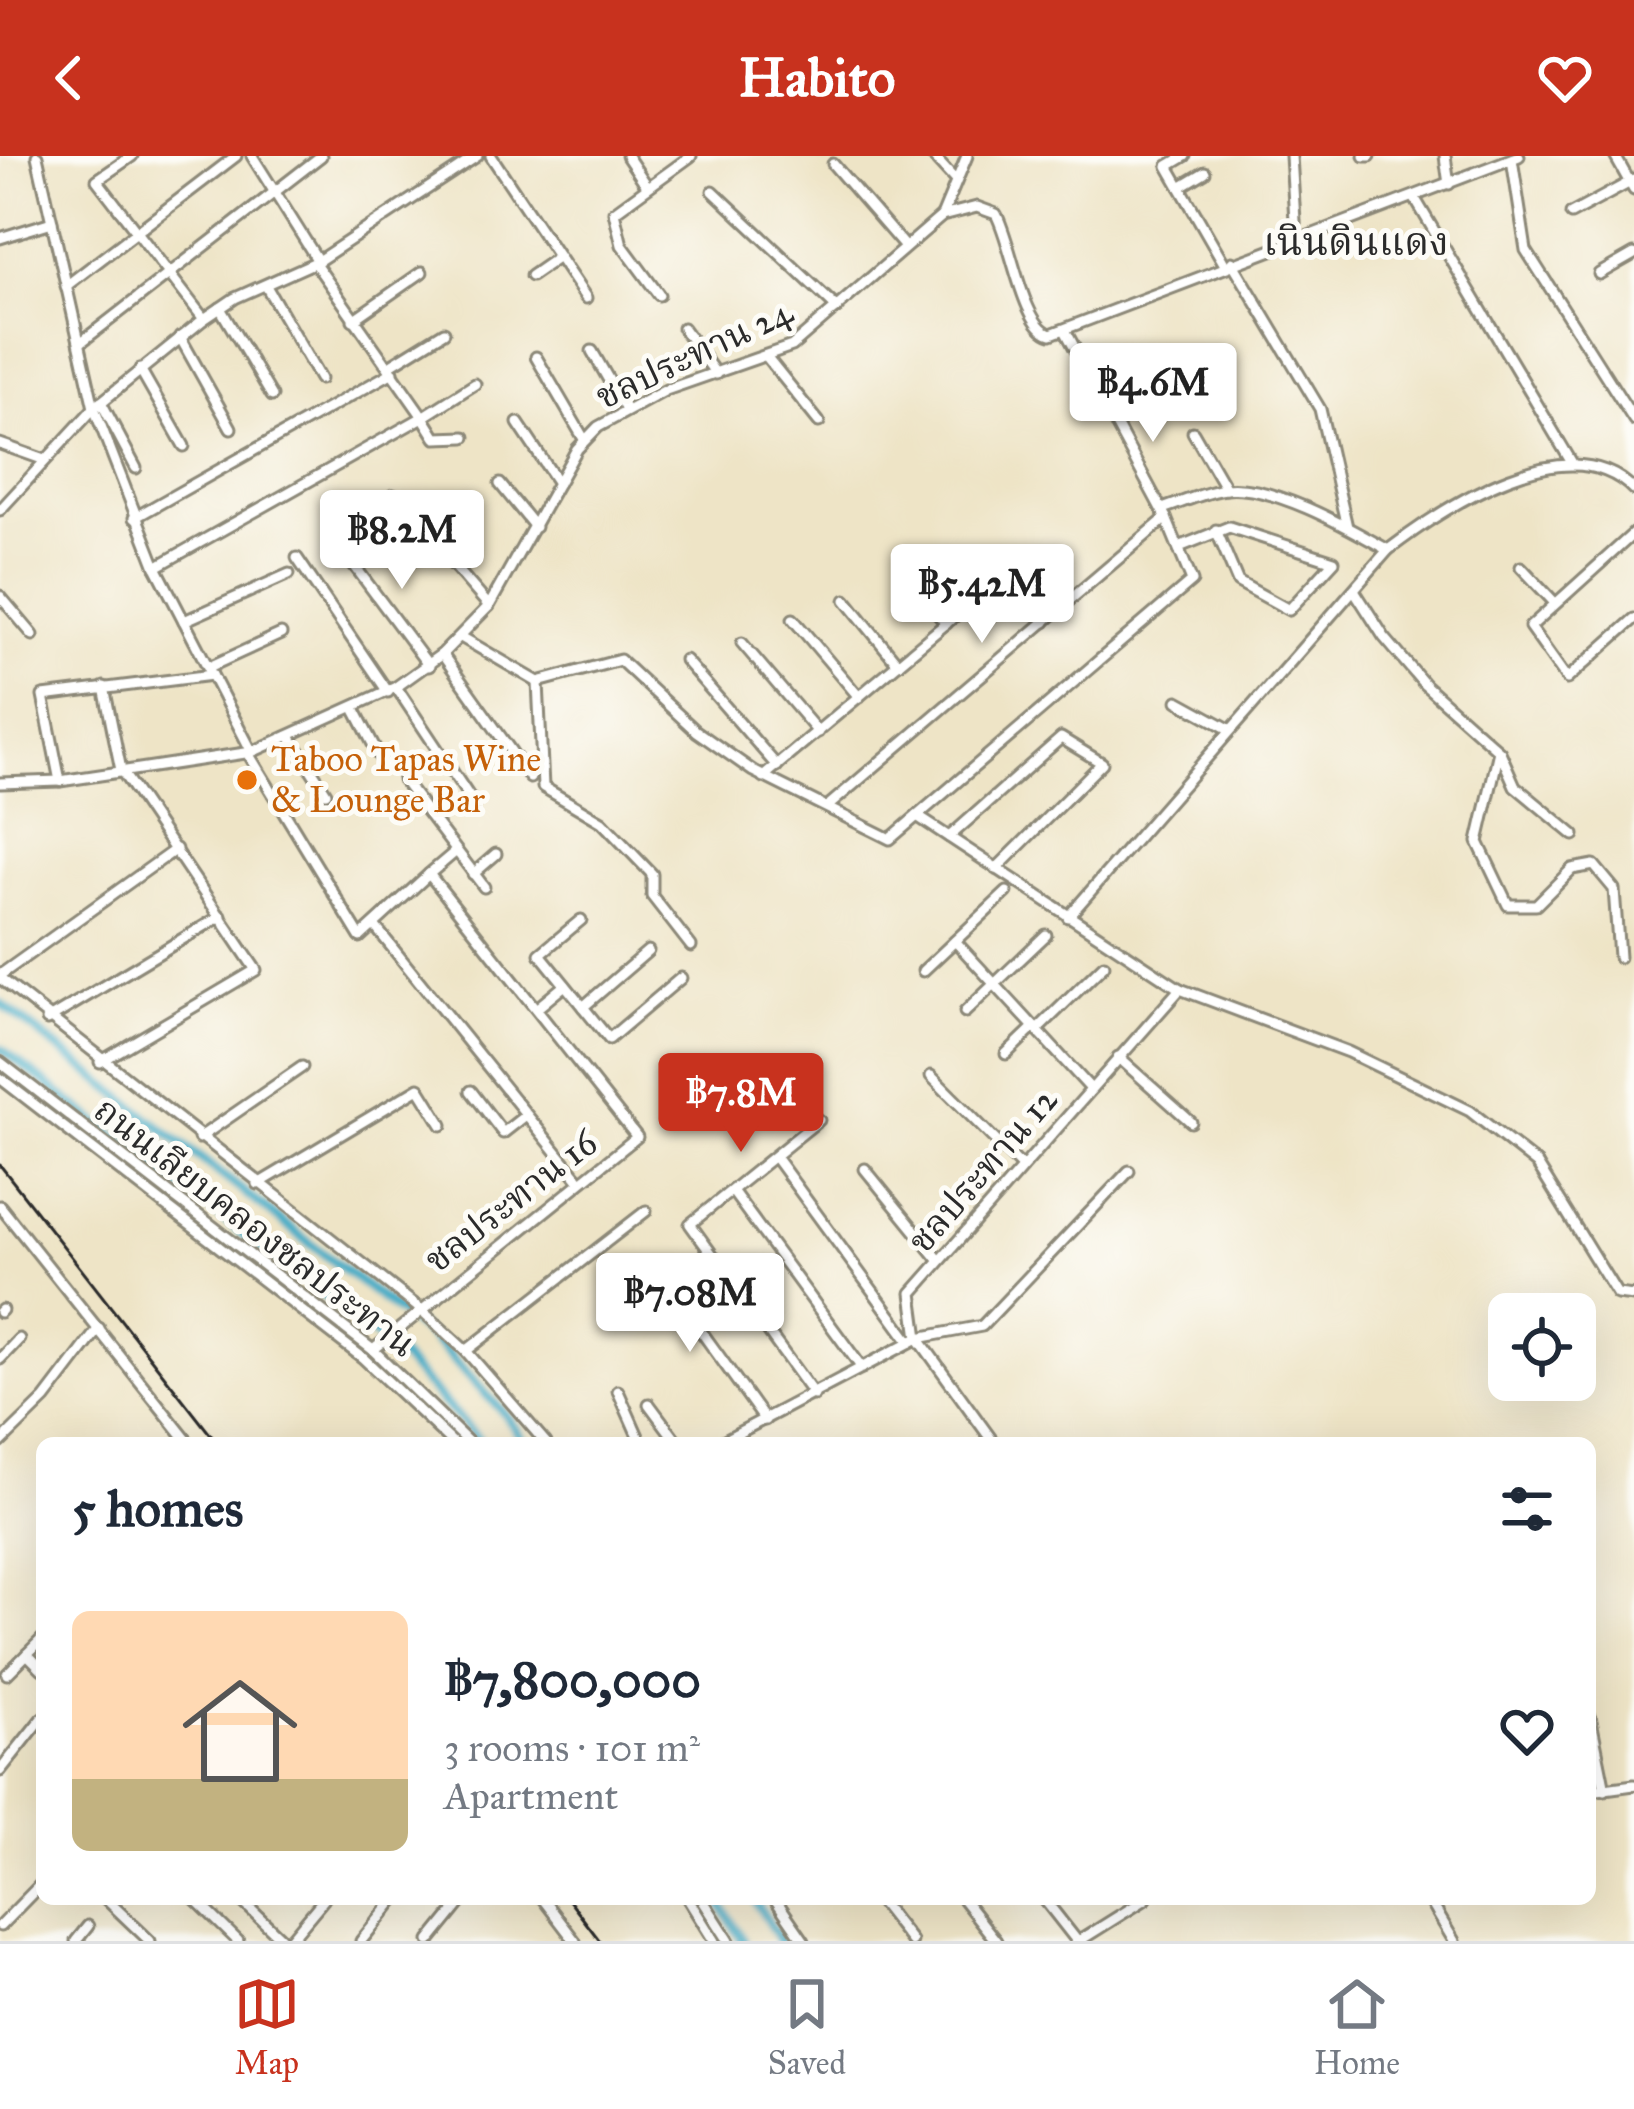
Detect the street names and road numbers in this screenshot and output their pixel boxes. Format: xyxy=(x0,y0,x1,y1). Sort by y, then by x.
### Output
street label: ชลประทาน 24 xyxy=(589,289,800,419)
street label: ชลประทาน 12 xyxy=(899,1078,1067,1262)
street label: ถนนเลียบคลองชลประทาน xyxy=(85,1088,425,1366)
street label: ชลประทาน 16 xyxy=(416,1119,607,1282)

